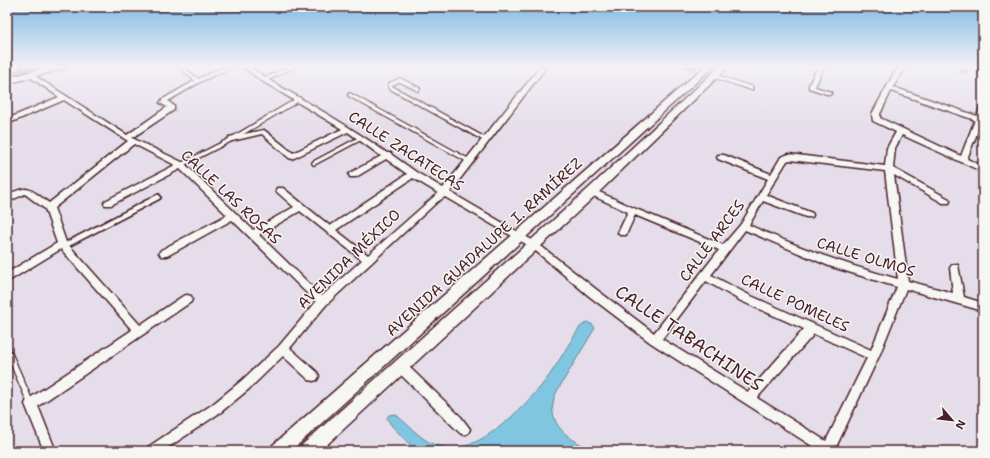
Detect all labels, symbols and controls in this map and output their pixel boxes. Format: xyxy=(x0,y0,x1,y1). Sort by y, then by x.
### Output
street label: CALLE ZACATECAS xyxy=(345,106,467,196)
street label: CALLE LAS ROSAS xyxy=(177,145,285,249)
street label: AVENIDA GUADALUPE I. RAMÍREZ xyxy=(381,153,586,341)
street label: CALLE ARCES xyxy=(675,196,749,286)
street label: AVENIDA MÉXICO xyxy=(292,204,405,313)
street label: CALLE OLMOS xyxy=(814,233,918,281)
street label: CALLE POMELES xyxy=(738,269,852,337)
street label: CALLE TABACHINES xyxy=(610,280,768,396)
north arrow xyxy=(932,400,972,440)
text: N xyxy=(952,417,969,432)

